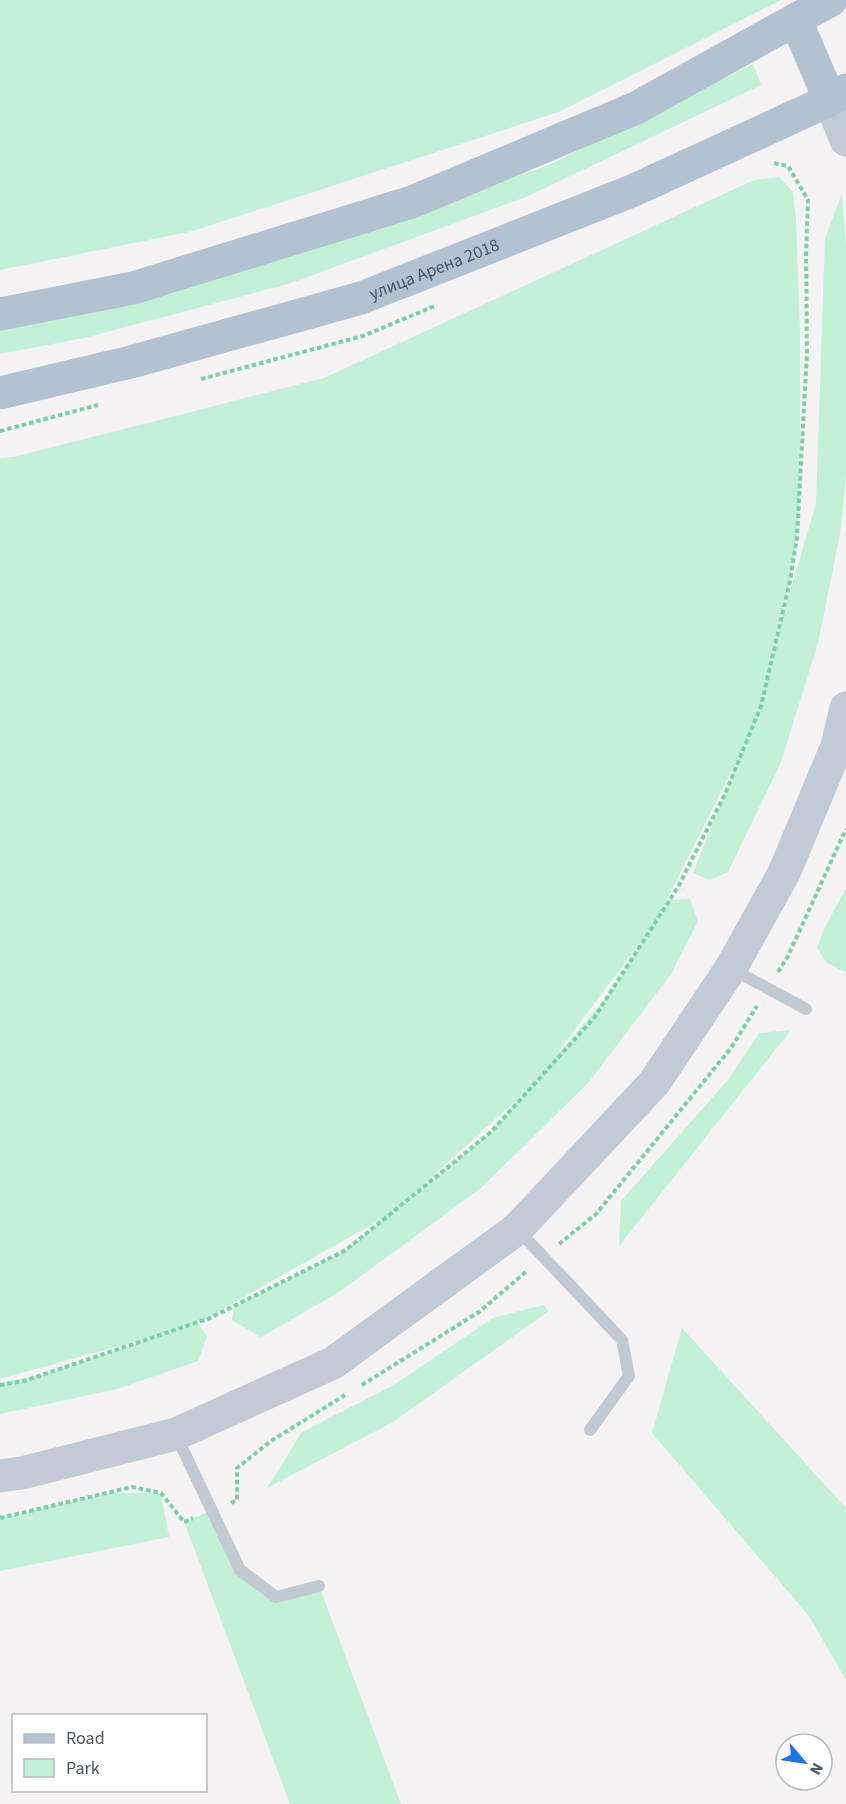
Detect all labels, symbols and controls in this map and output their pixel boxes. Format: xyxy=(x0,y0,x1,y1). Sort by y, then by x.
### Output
street label: улица Арена 2018 xyxy=(365,232,503,306)
legend xyxy=(12,1714,207,1792)
text: Road xyxy=(66,1726,105,1751)
north arrow xyxy=(774,1732,834,1792)
text: Park xyxy=(66,1756,100,1781)
text: N xyxy=(804,1759,828,1779)

